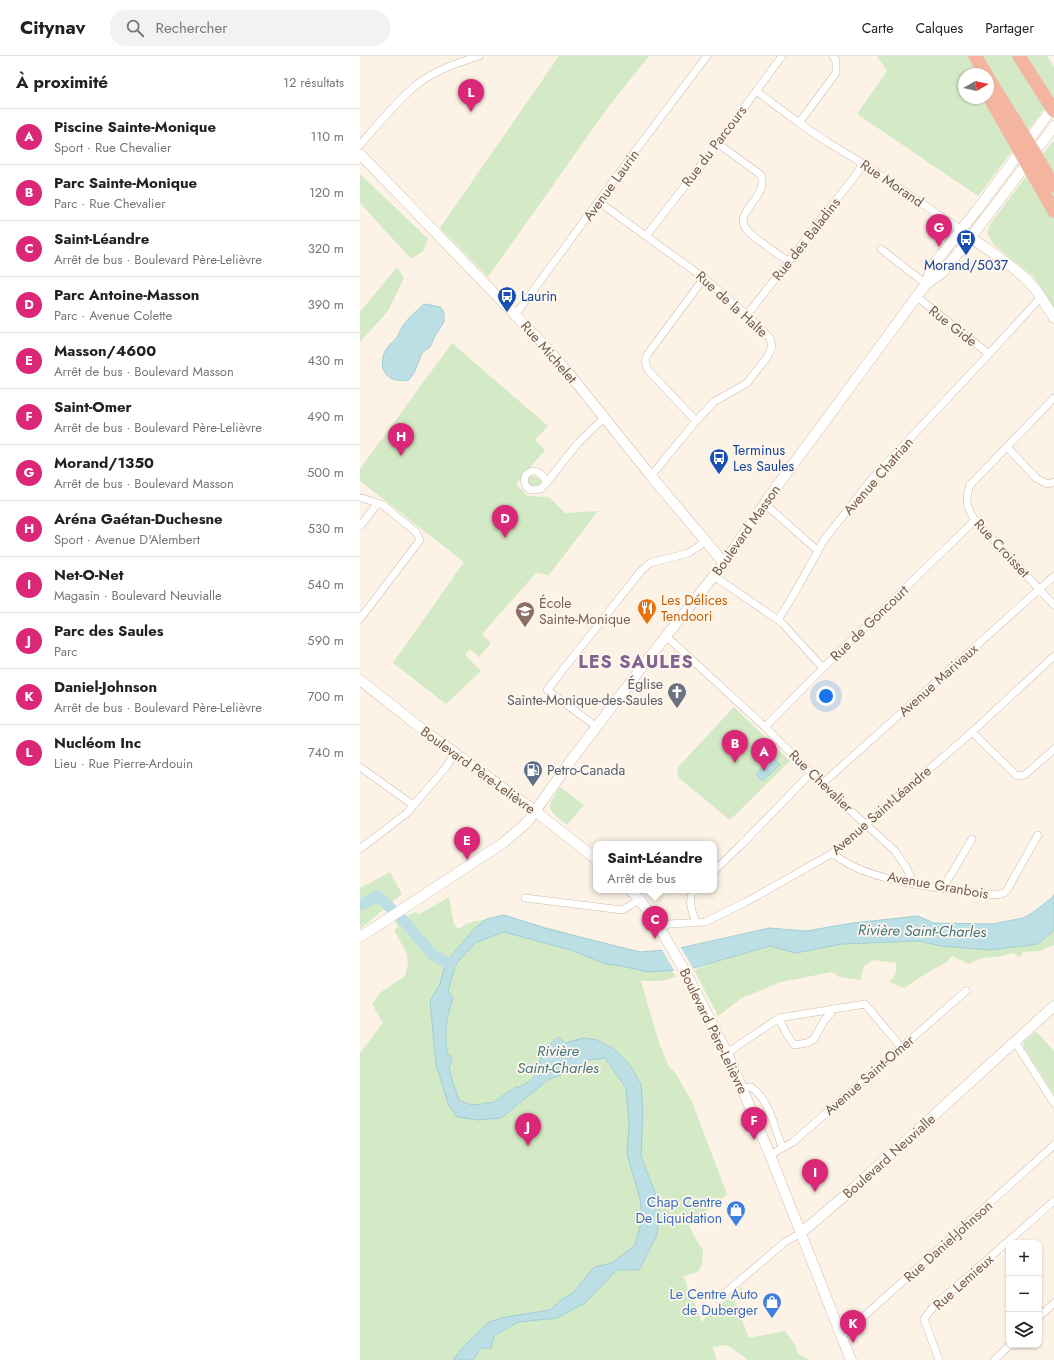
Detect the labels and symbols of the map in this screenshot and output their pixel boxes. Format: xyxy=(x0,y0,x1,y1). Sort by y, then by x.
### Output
north arrow xyxy=(958,68,994,104)
pin: L xyxy=(458,79,484,112)
street label: Rue du Parcours xyxy=(677,101,751,191)
street label: Avenue Laurin xyxy=(578,145,644,225)
street label: Rue Morand xyxy=(856,154,928,212)
street label: Rue des Baladins xyxy=(767,193,845,285)
pin: G xyxy=(926,214,952,247)
bus stop icon: Morand/5037 xyxy=(955,228,977,256)
place label: Morand/5037 xyxy=(924,255,1009,275)
street label: Rue de la Halte xyxy=(692,266,772,342)
bus stop icon: Laurin xyxy=(496,285,518,313)
place label: Laurin xyxy=(521,286,557,306)
street label: Rue Gide xyxy=(925,301,981,351)
street label: Rue Michelet xyxy=(516,317,582,388)
pin: H xyxy=(388,423,414,456)
street label: Avenue Chatrian xyxy=(839,433,917,519)
place label: Terminus Les Saules xyxy=(733,440,795,476)
bus stop icon: Terminus Les Saules xyxy=(708,447,730,475)
street label: Boulevard Masson xyxy=(707,480,785,580)
pin: D xyxy=(492,505,518,538)
street label: Rue Croisset xyxy=(969,514,1035,582)
street label: Rue de Goncourt xyxy=(825,580,913,666)
place label: Les Délices Tendoori xyxy=(661,590,728,626)
place label: École Sainte-Monique xyxy=(539,593,630,629)
restaurant icon: Les Délices Tendoori xyxy=(636,597,658,625)
school or university icon: École Sainte-Monique xyxy=(514,600,536,628)
street label: Avenue Marivaux xyxy=(894,639,982,721)
district label: LES SAULES xyxy=(578,649,694,675)
place label: Église Sainte-Monique-des-Saules xyxy=(507,674,663,710)
church icon: Église Sainte-Monique-des-Saules xyxy=(666,681,688,709)
your location xyxy=(816,686,836,706)
street label: Boulevard Père-Lelièvre xyxy=(416,721,540,819)
pin: B xyxy=(722,730,748,763)
pin: A xyxy=(751,738,777,771)
street label: Rue Chevalier xyxy=(784,745,858,817)
fuel station icon: Petro-Canada xyxy=(522,759,544,787)
place label: Petro-Canada xyxy=(547,760,625,780)
street label: Avenue Saint-Léandre xyxy=(827,761,935,859)
pin: E xyxy=(454,827,480,860)
street label: Avenue Granbois xyxy=(886,866,991,904)
pin: C xyxy=(642,906,668,939)
water label: Rivière Saint-Charles xyxy=(858,919,986,943)
street label: Boulevard Père-Lelièvre xyxy=(675,965,753,1097)
street label: Avenue Saint-Omer xyxy=(820,1030,919,1120)
water label: Rivière Saint-Charles xyxy=(517,1040,599,1079)
pin: F xyxy=(741,1107,767,1140)
street label: Boulevard Neuvialle xyxy=(838,1109,940,1203)
pin: J xyxy=(515,1113,541,1146)
pin: I xyxy=(802,1159,828,1192)
place label: Chap Centre De Liquidation xyxy=(635,1192,722,1228)
street label: Rue Daniel-Johnson xyxy=(899,1196,997,1286)
shop icon: Chap Centre De Liquidation xyxy=(725,1199,747,1227)
street label: Rue Lemieux xyxy=(928,1249,998,1315)
place label: Le Centre Auto de Duberger xyxy=(669,1284,758,1320)
shop icon: Le Centre Auto de Duberger xyxy=(761,1291,783,1319)
pin: K xyxy=(840,1310,866,1343)

